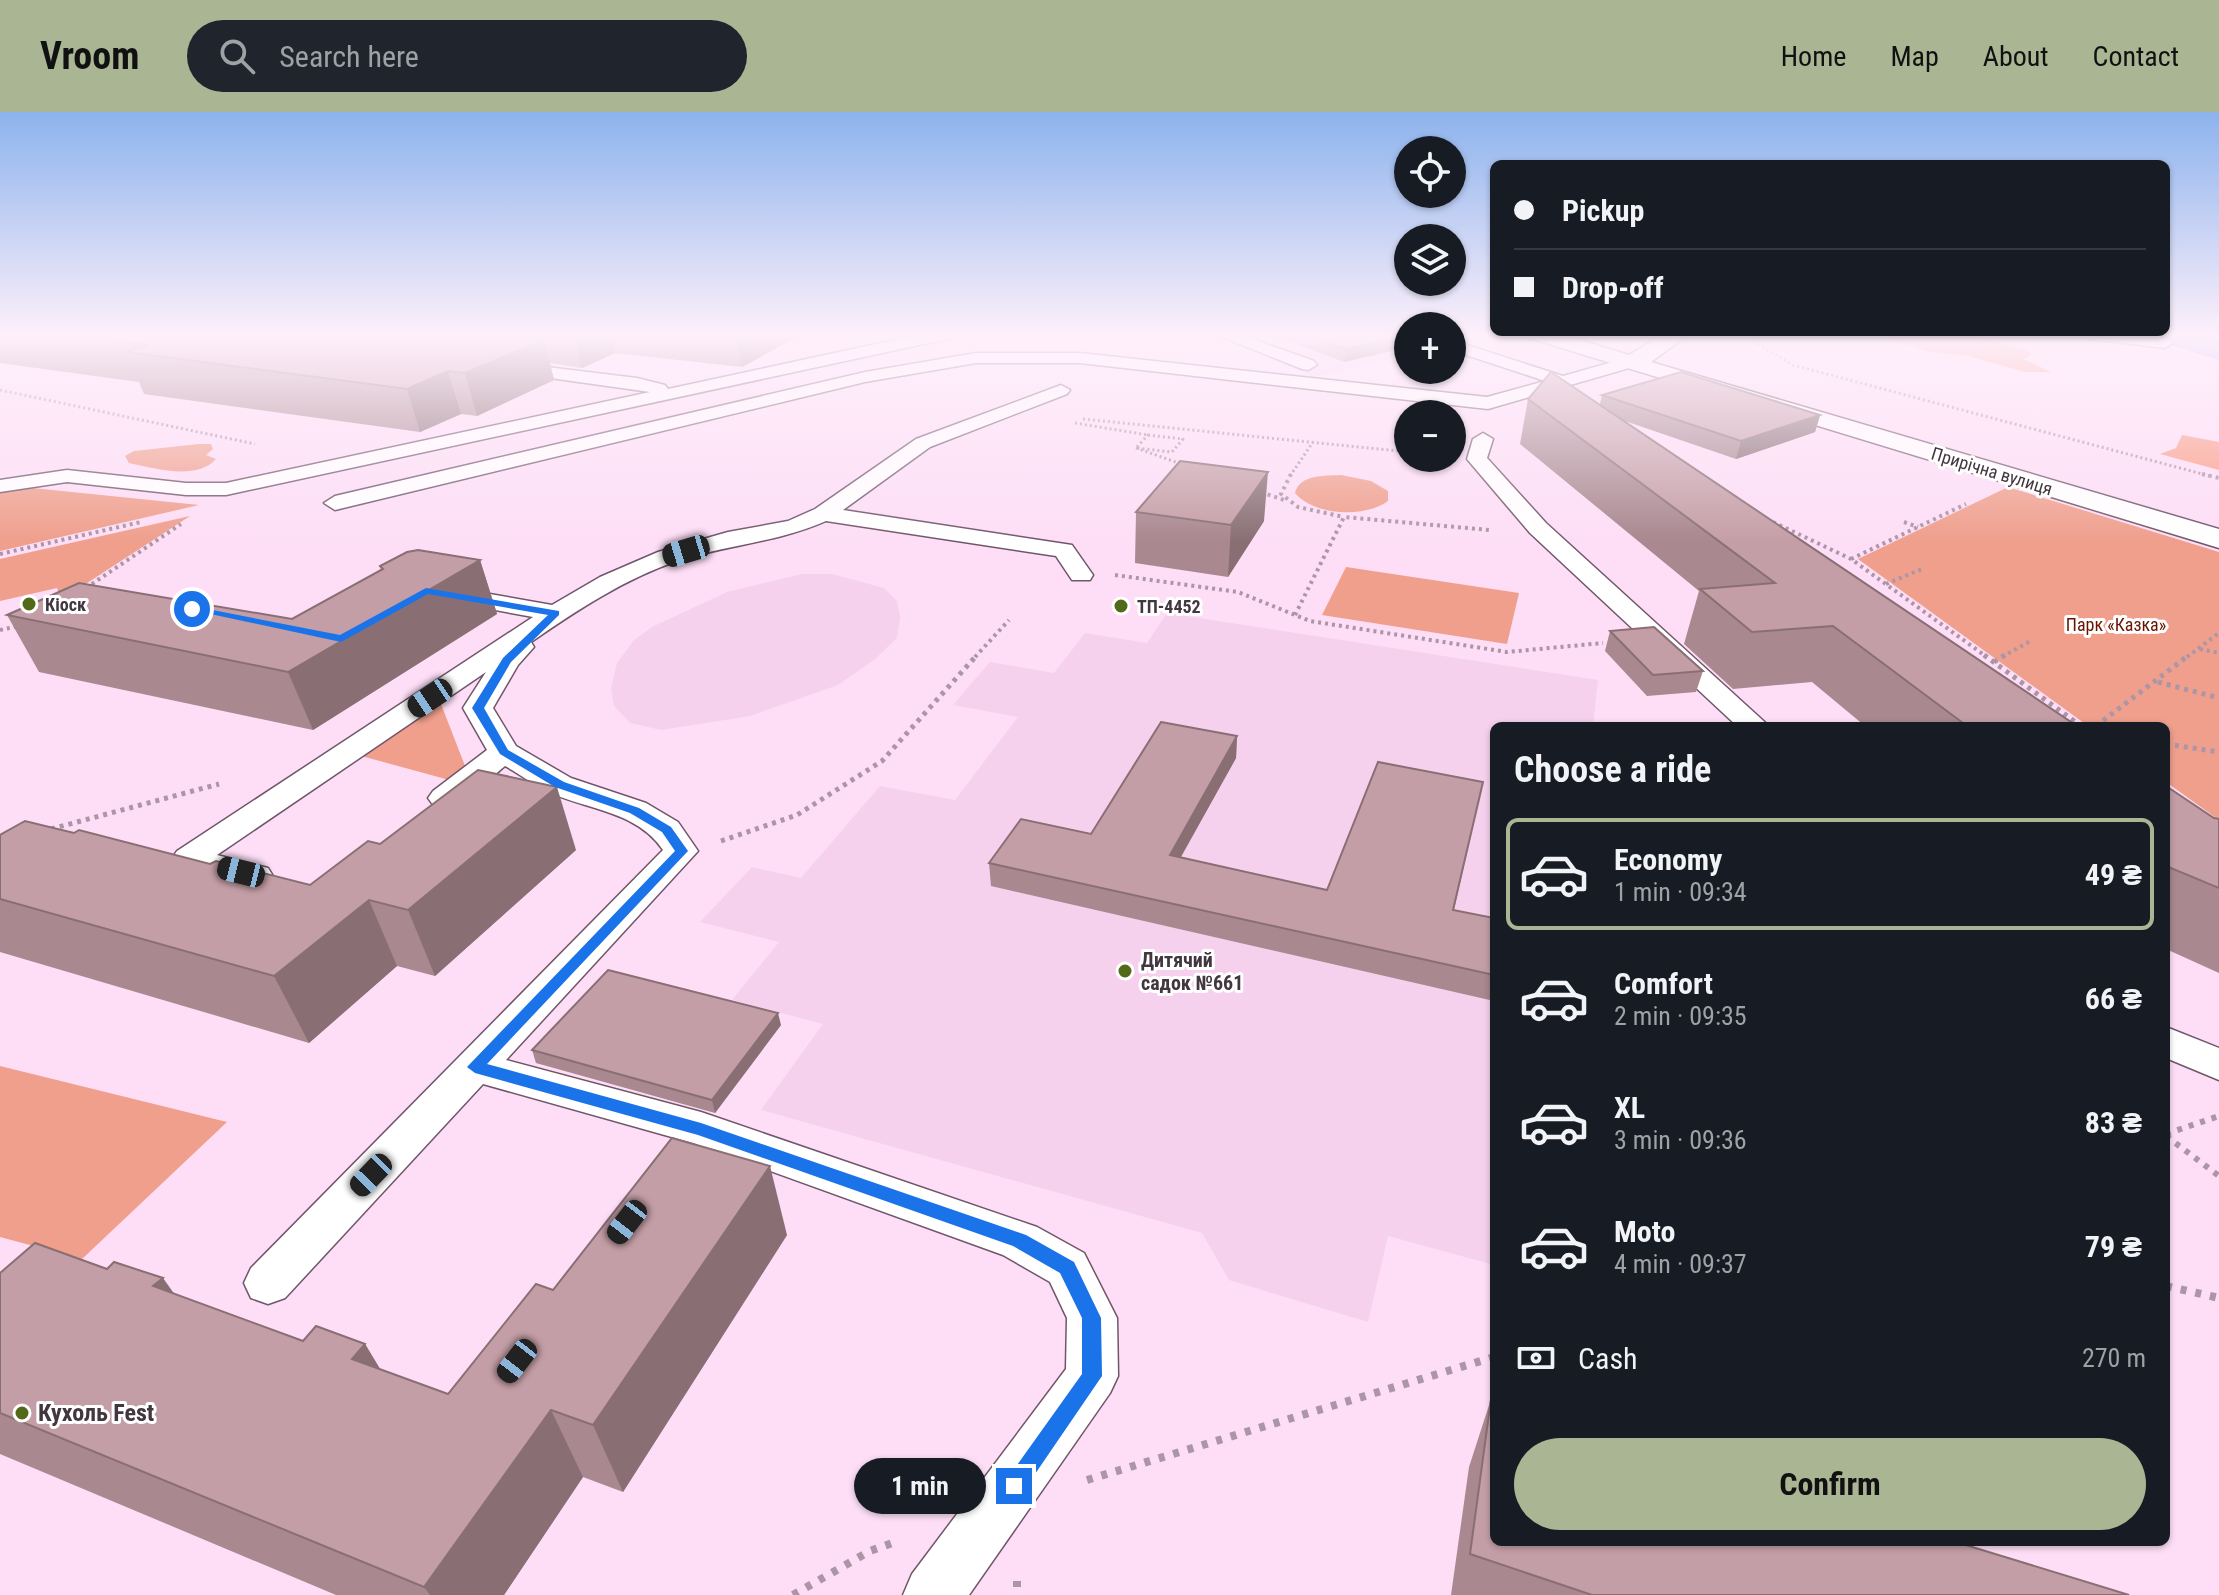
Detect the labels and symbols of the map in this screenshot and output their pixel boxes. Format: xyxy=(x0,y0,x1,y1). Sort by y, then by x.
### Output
street label: Прирічна вулиця xyxy=(1929,443,2055,499)
car xyxy=(660,533,712,569)
route start xyxy=(174,591,210,627)
place label: Кіоск xyxy=(45,594,86,615)
marker: Кіоск xyxy=(20,595,38,613)
place label: ТП-4452 xyxy=(1137,596,1201,617)
marker: ТП-4452 xyxy=(1112,597,1130,615)
park label: Парк «Казка» xyxy=(2066,614,2166,635)
car xyxy=(403,675,457,721)
car xyxy=(215,855,267,889)
place label: Дитячий садок №661 xyxy=(1141,948,1243,995)
marker: Дитячий садок №661 xyxy=(1116,962,1134,980)
car xyxy=(346,1149,396,1201)
car xyxy=(603,1196,651,1248)
car xyxy=(493,1335,541,1387)
place label: Кухоль Fest xyxy=(38,1399,154,1427)
marker: Кухоль Fest xyxy=(13,1404,31,1422)
callout: 1 min xyxy=(854,1458,986,1514)
route end xyxy=(996,1468,1032,1504)

